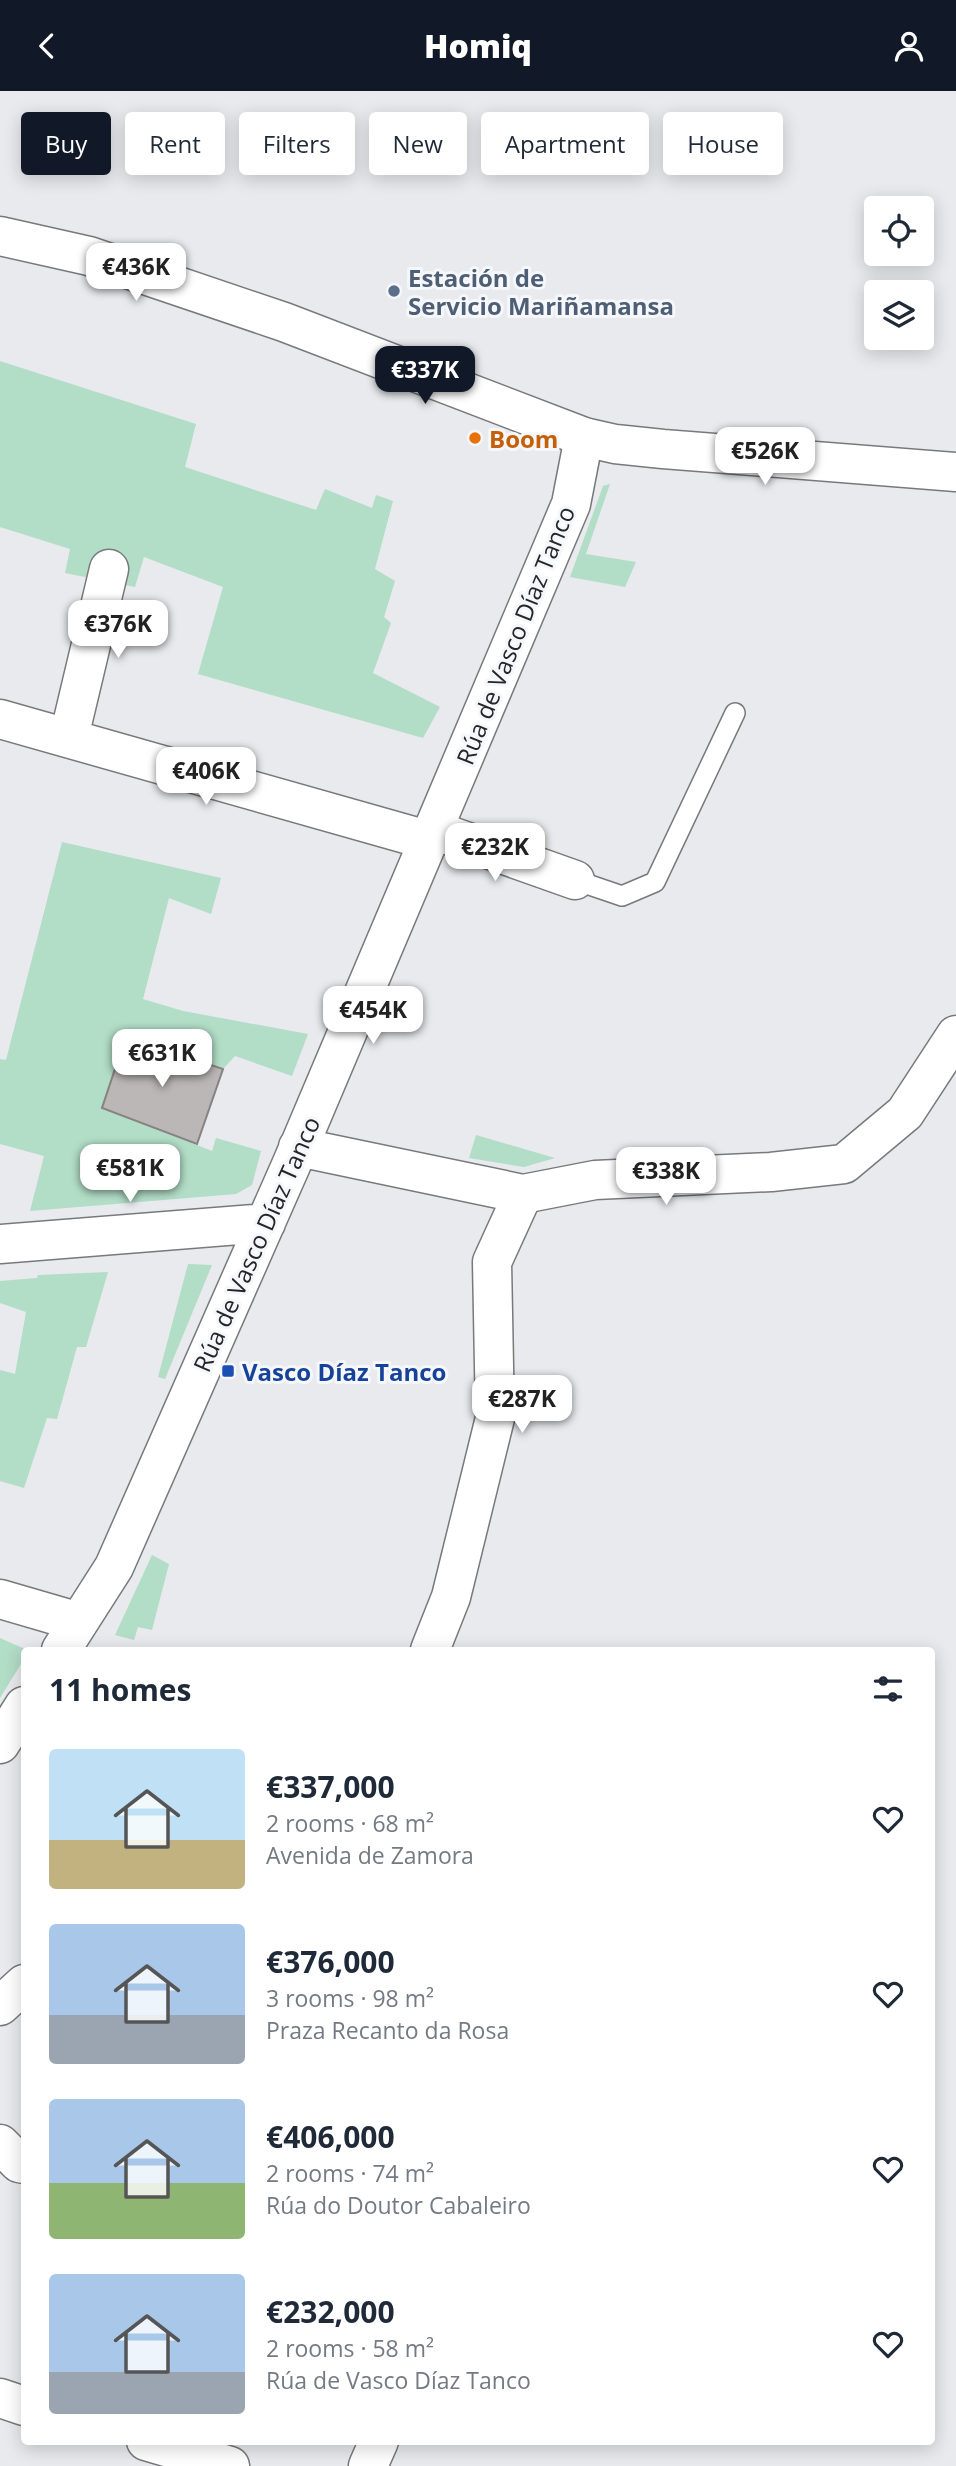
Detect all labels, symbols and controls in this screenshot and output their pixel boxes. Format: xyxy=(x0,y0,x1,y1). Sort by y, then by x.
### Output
text: Homiq xyxy=(424,24,532,67)
icon: back xyxy=(28,27,66,65)
icon: person xyxy=(890,27,928,65)
chip: Buy xyxy=(21,112,111,175)
chip: Rent xyxy=(125,112,225,175)
chip: Filters xyxy=(239,112,355,175)
chip: New xyxy=(369,112,467,175)
chip: Apartment xyxy=(481,112,649,175)
chip: House xyxy=(663,112,783,175)
map controls xyxy=(864,196,934,350)
button: locate xyxy=(864,196,934,266)
pin: €436K xyxy=(87,243,185,303)
text: €436K xyxy=(102,250,170,282)
place label: Estación de Servicio Mariñamansa xyxy=(408,261,674,322)
button: layers xyxy=(864,280,934,350)
marker: Estación de Servicio Mariñamansa xyxy=(386,283,402,299)
pin: €337K xyxy=(376,347,474,406)
text: €337K xyxy=(391,353,459,385)
place label: Boom xyxy=(489,422,558,455)
pin: €526K xyxy=(716,427,814,487)
marker: Boom xyxy=(467,430,483,446)
text: €526K xyxy=(731,434,799,466)
street label: Rúa de Vasco Díaz Tanco xyxy=(448,501,582,769)
pin: €376K xyxy=(69,601,167,660)
text: €376K xyxy=(84,607,152,639)
pin: €406K xyxy=(157,747,255,807)
text: €406K xyxy=(172,754,240,786)
pin: €232K xyxy=(446,823,544,883)
text: €232K xyxy=(461,830,529,862)
pin: €454K xyxy=(324,986,422,1046)
text: €454K xyxy=(339,993,407,1025)
pin: €631K xyxy=(113,1030,211,1089)
text: €631K xyxy=(128,1036,196,1068)
street label: Rúa de Vasco Díaz Tanco xyxy=(185,1111,327,1377)
pin: €581K xyxy=(81,1145,179,1204)
pin: €338K xyxy=(617,1147,715,1207)
text: €581K xyxy=(96,1151,164,1183)
text: €338K xyxy=(632,1154,700,1186)
place label: Vasco Díaz Tanco xyxy=(242,1355,446,1388)
marker: Vasco Díaz Tanco xyxy=(220,1363,236,1379)
pin: €287K xyxy=(473,1375,571,1435)
text: €287K xyxy=(488,1382,556,1414)
text: 11 homes xyxy=(49,1669,192,1710)
icon: filters xyxy=(869,1670,907,1708)
text: €337,000 xyxy=(266,1766,395,1807)
icon: home xyxy=(105,1777,189,1861)
icon: heart xyxy=(869,1800,907,1838)
text: 2 rooms · 68 m² xyxy=(266,1807,434,1839)
text: Avenida de Zamora xyxy=(266,1839,474,1871)
text: €376,000 xyxy=(266,1941,395,1982)
icon: home xyxy=(105,1952,189,2036)
icon: heart xyxy=(869,1975,907,2013)
text: 3 rooms · 98 m² xyxy=(266,1982,434,2014)
text: Praza Recanto da Rosa xyxy=(266,2014,509,2046)
text: €406,000 xyxy=(266,2116,395,2157)
icon: home xyxy=(105,2127,189,2211)
icon: heart xyxy=(869,2150,907,2188)
text: 2 rooms · 74 m² xyxy=(266,2157,434,2189)
text: Rúa do Doutor Cabaleiro xyxy=(266,2189,531,2221)
text: €232,000 xyxy=(266,2291,395,2332)
icon: home xyxy=(105,2302,189,2386)
icon: heart xyxy=(869,2325,907,2363)
text: 2 rooms · 58 m² xyxy=(266,2332,434,2364)
text: Rúa de Vasco Díaz Tanco xyxy=(266,2364,531,2396)

